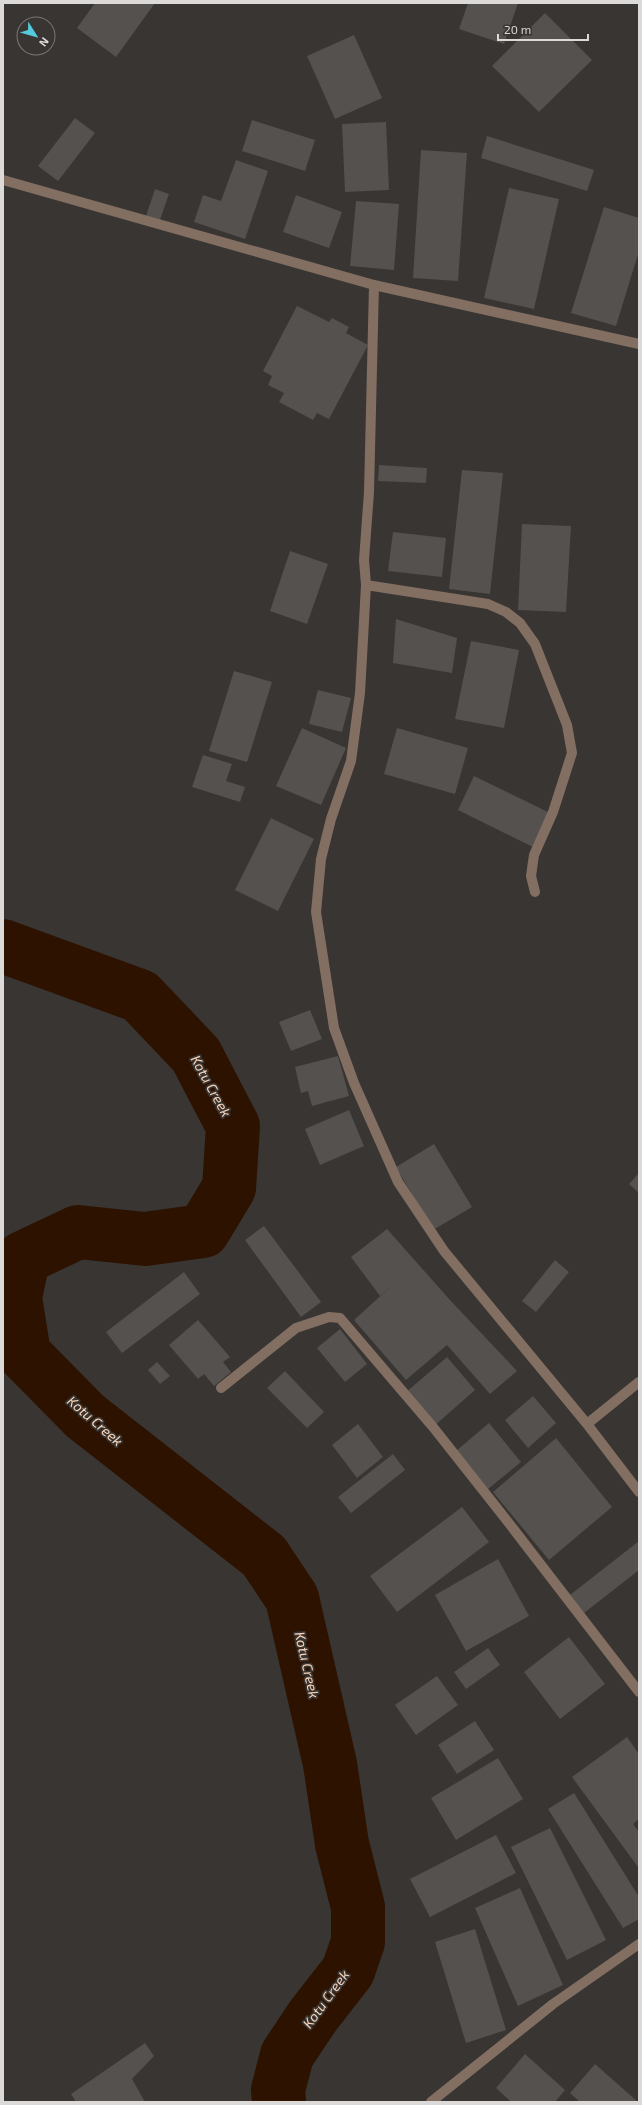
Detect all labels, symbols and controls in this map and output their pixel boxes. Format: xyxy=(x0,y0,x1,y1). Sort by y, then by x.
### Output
north arrow xyxy=(16,16,56,56)
scale bar xyxy=(498,16,588,42)
text: 20 m xyxy=(504,22,531,36)
text: N xyxy=(37,35,52,49)
water label: Kotu Creek xyxy=(188,1052,235,1120)
water label: Kotu Creek xyxy=(64,1392,127,1449)
water label: Kotu Creek xyxy=(292,1630,323,1700)
water label: Kotu Creek xyxy=(299,1966,352,2031)

